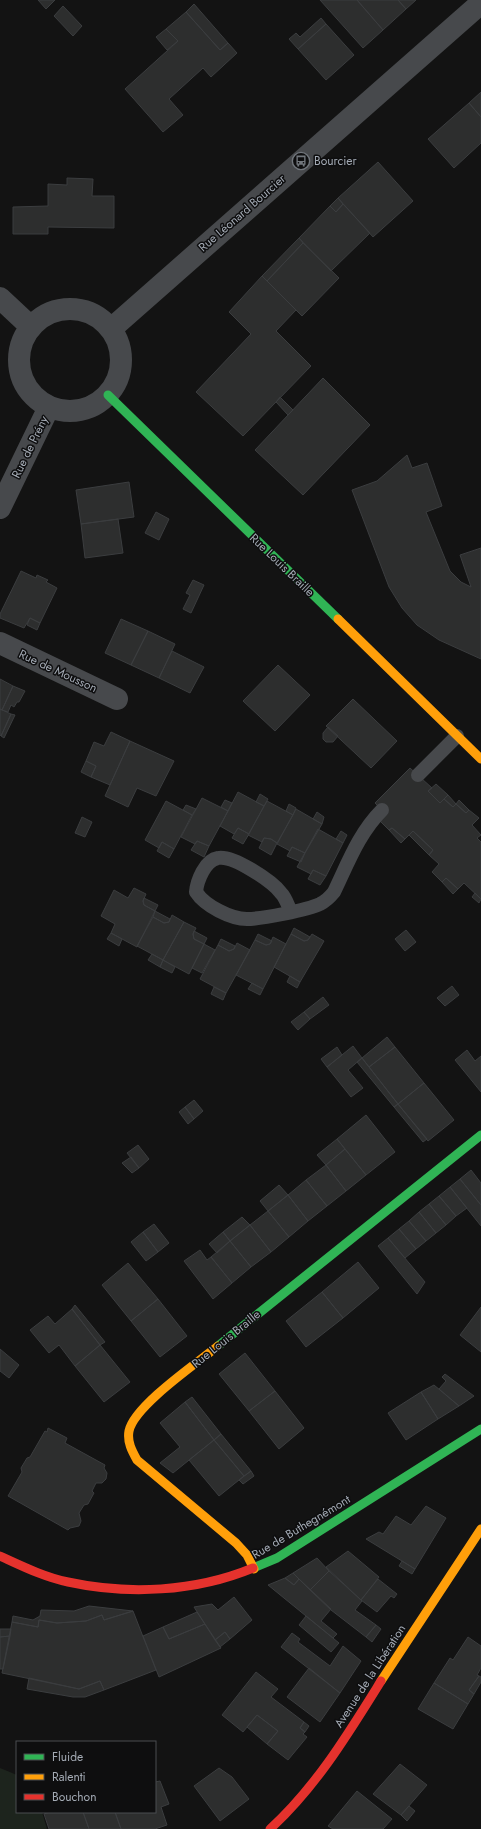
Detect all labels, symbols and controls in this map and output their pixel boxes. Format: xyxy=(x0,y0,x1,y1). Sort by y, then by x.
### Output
bus stop icon: Bourcier xyxy=(291,151,311,171)
place label: Bourcier xyxy=(314,152,358,170)
street label: Rue Léonard Bourcier xyxy=(195,169,290,256)
street label: Rue de Prény xyxy=(7,412,53,481)
street label: Rue Louis Braille xyxy=(246,529,318,601)
street label: Rue de Mousson xyxy=(16,645,100,697)
street label: Rue Louis Braille xyxy=(188,1306,264,1372)
street label: Rue de Buthegnémont xyxy=(248,1490,354,1564)
street label: Avenue de la Libération xyxy=(330,1621,410,1731)
legend xyxy=(16,1741,156,1813)
text: Fluide xyxy=(52,1748,83,1766)
text: Ralenti xyxy=(52,1768,86,1786)
text: Bouchon xyxy=(52,1788,96,1806)

